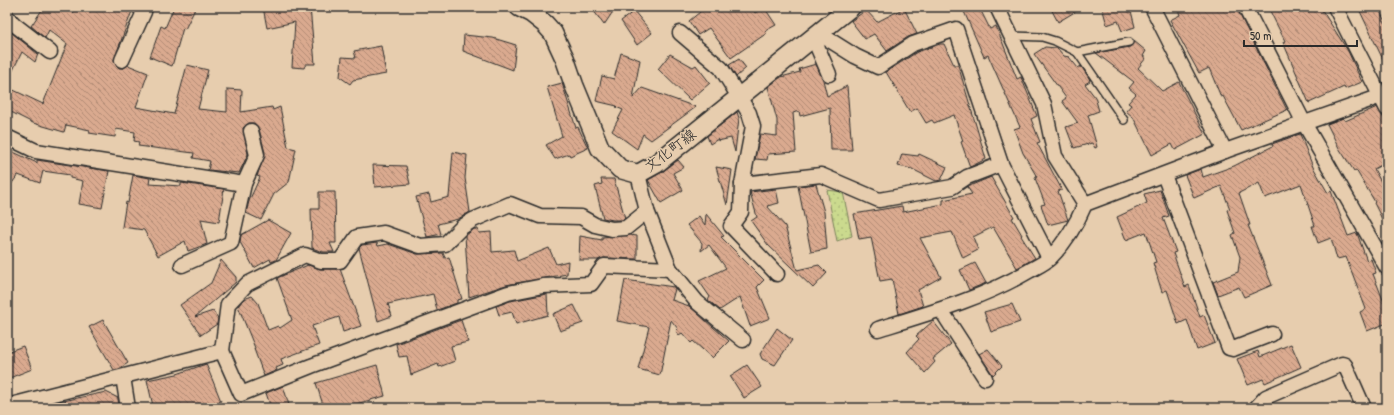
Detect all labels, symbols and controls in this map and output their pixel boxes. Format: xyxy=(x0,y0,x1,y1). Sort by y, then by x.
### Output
scale bar xyxy=(1244,22,1357,48)
text: 50 m xyxy=(1250,27,1271,44)
street label: 文化町線 xyxy=(640,124,700,176)

